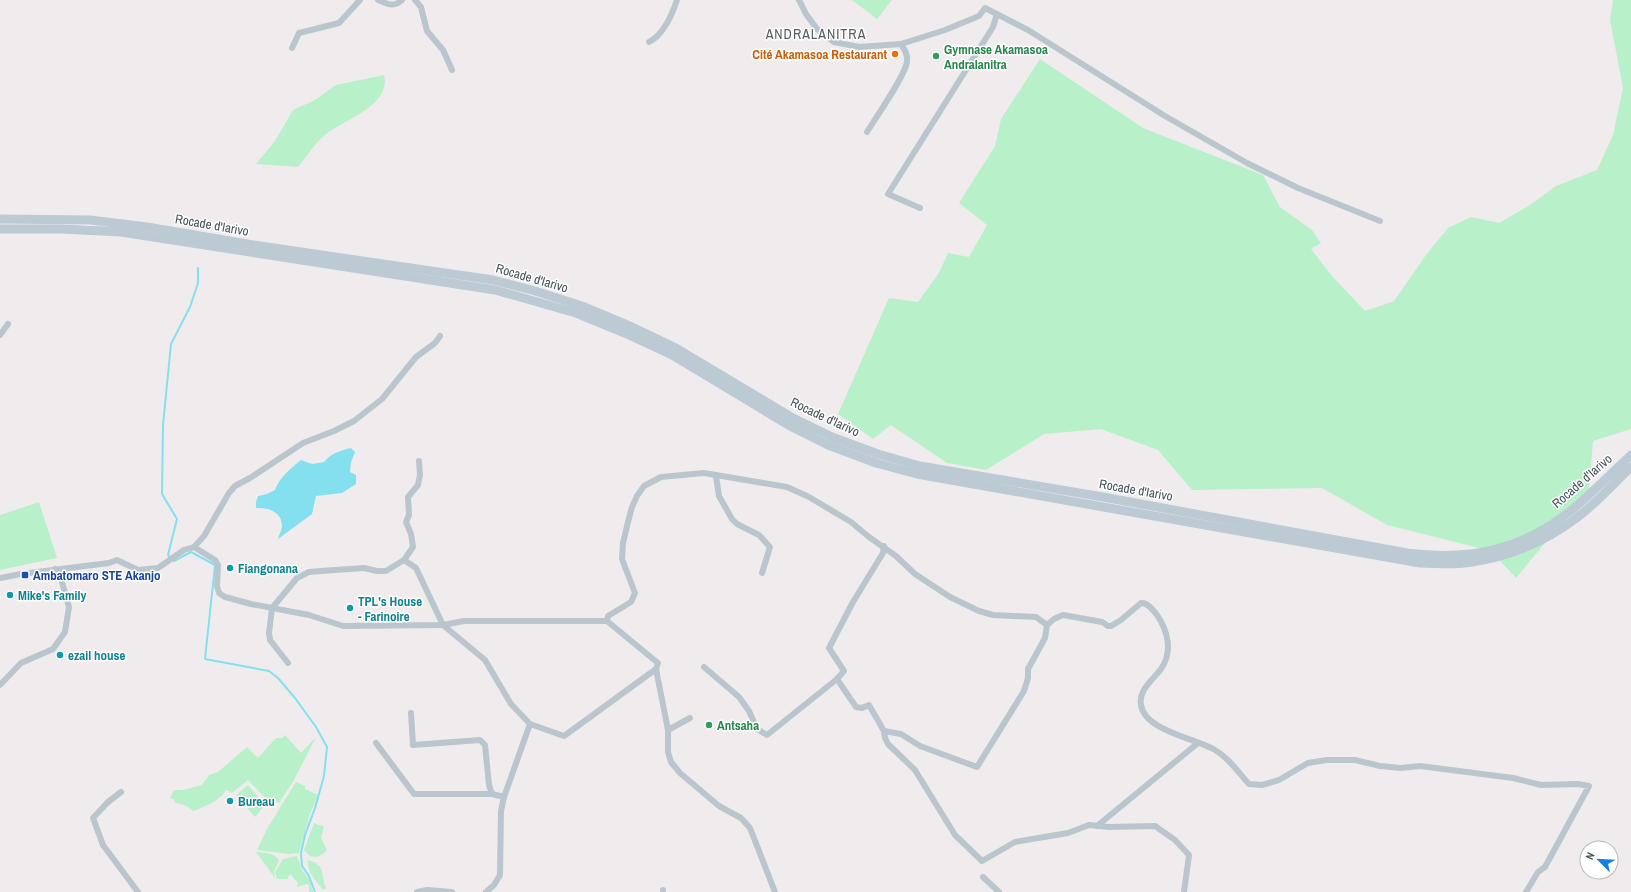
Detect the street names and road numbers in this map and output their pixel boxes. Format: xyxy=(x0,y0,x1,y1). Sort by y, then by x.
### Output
street label: Rocade d'Iarivo xyxy=(174,210,250,240)
street label: Rocade d'Iarivo xyxy=(494,260,570,296)
street label: Rocade d'Iarivo xyxy=(788,394,862,440)
street label: Rocade d'Iarivo xyxy=(1548,450,1616,512)
street label: Rocade d'Iarivo xyxy=(1098,475,1174,505)

